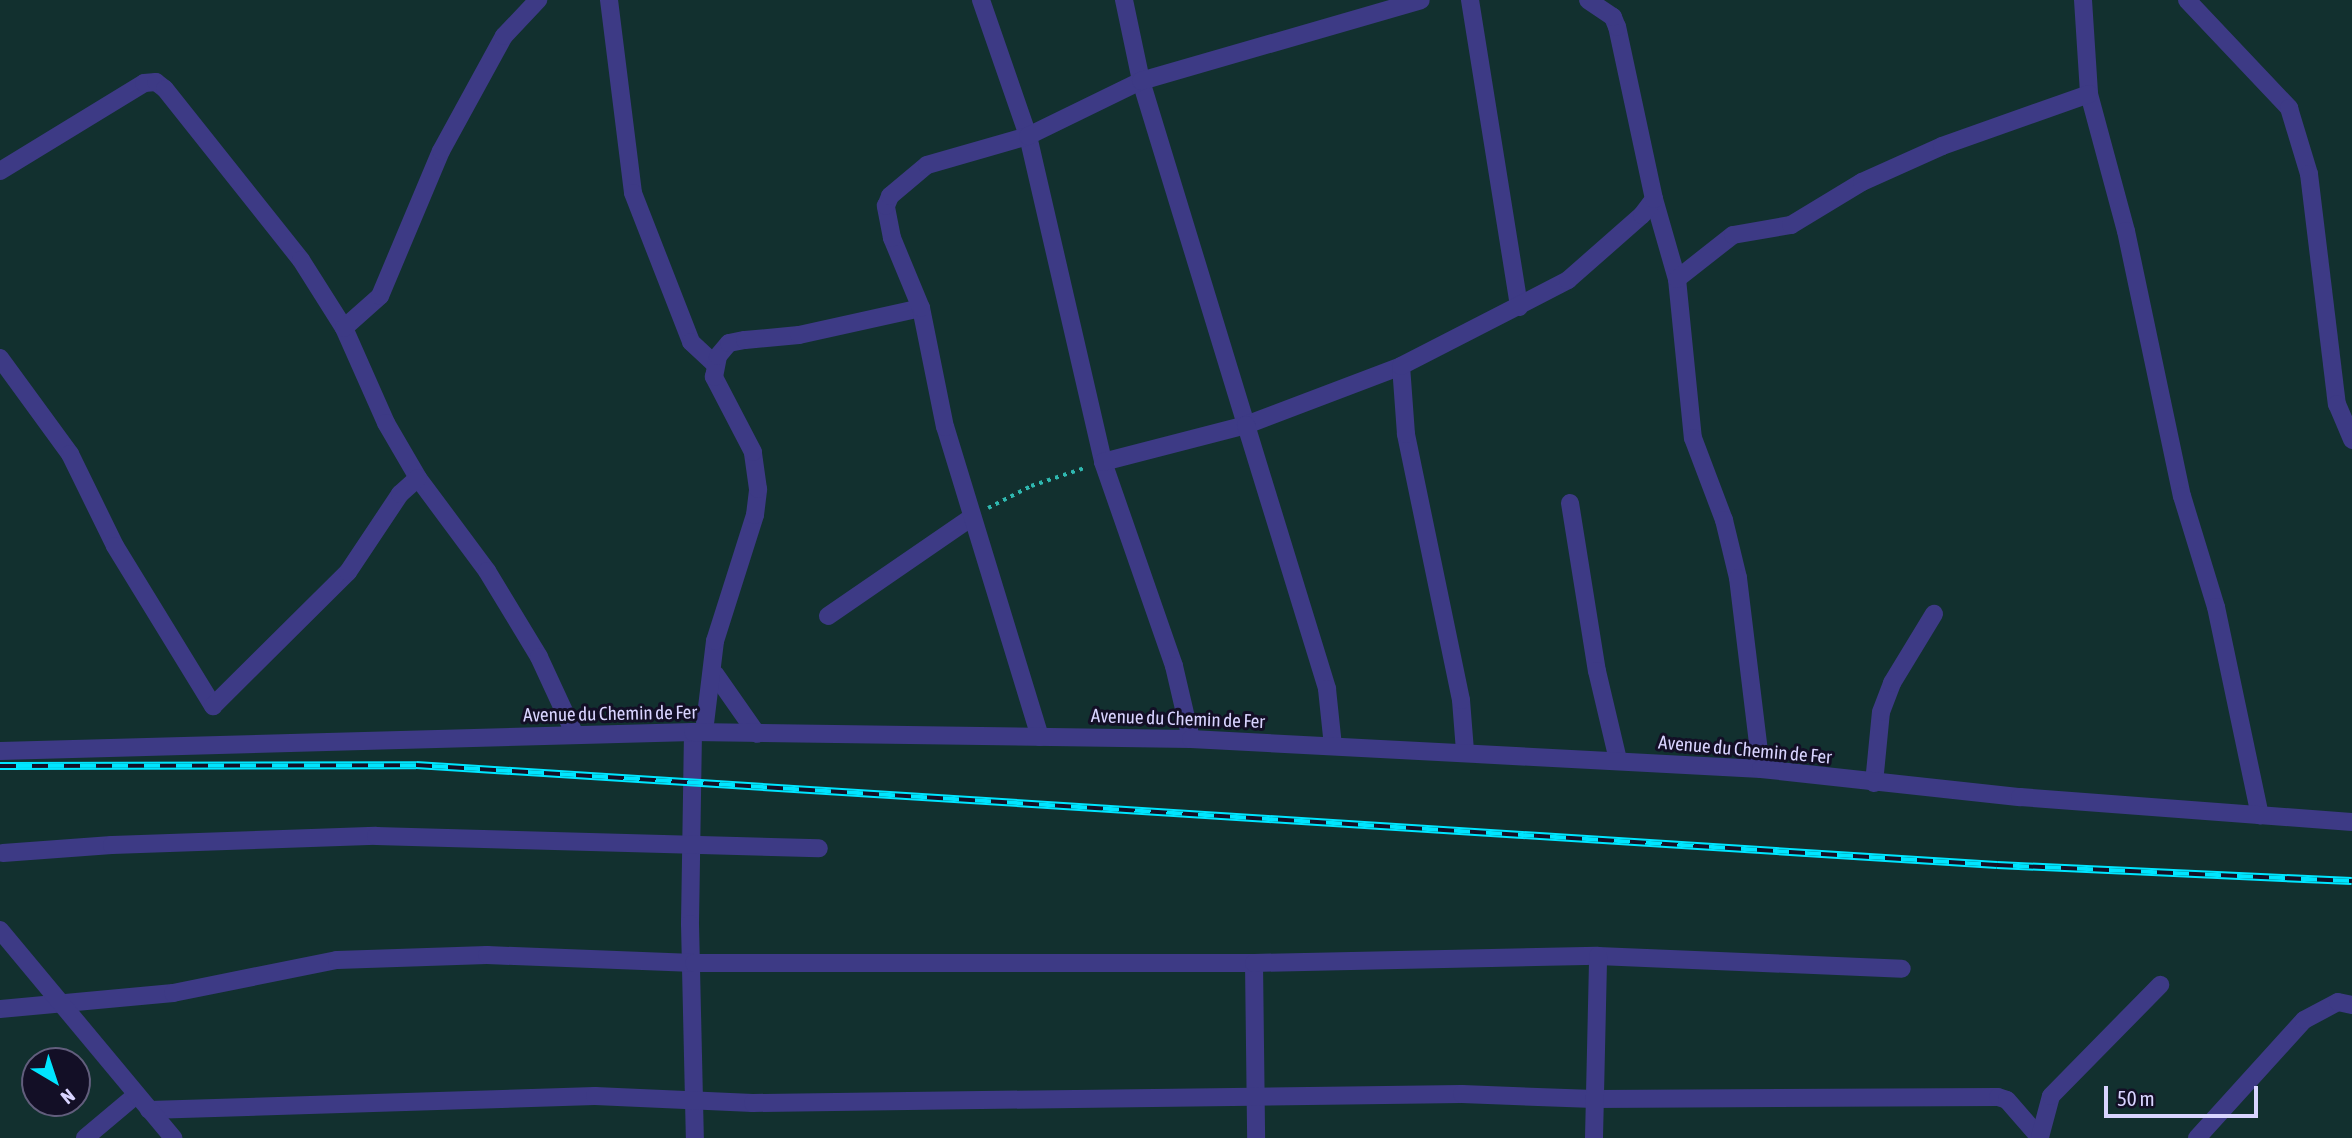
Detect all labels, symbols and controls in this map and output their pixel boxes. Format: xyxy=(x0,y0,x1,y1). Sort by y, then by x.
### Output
street label: Avenue du Chemin de Fer xyxy=(523,701,697,727)
street label: Avenue du Chemin de Fer xyxy=(1091,705,1265,733)
street label: Avenue du Chemin de Fer xyxy=(1657,731,1833,769)
north arrow xyxy=(21,1047,91,1117)
scale bar xyxy=(2107,1072,2261,1116)
text: N xyxy=(57,1085,79,1109)
text: 50 m xyxy=(2117,1086,2155,1110)

